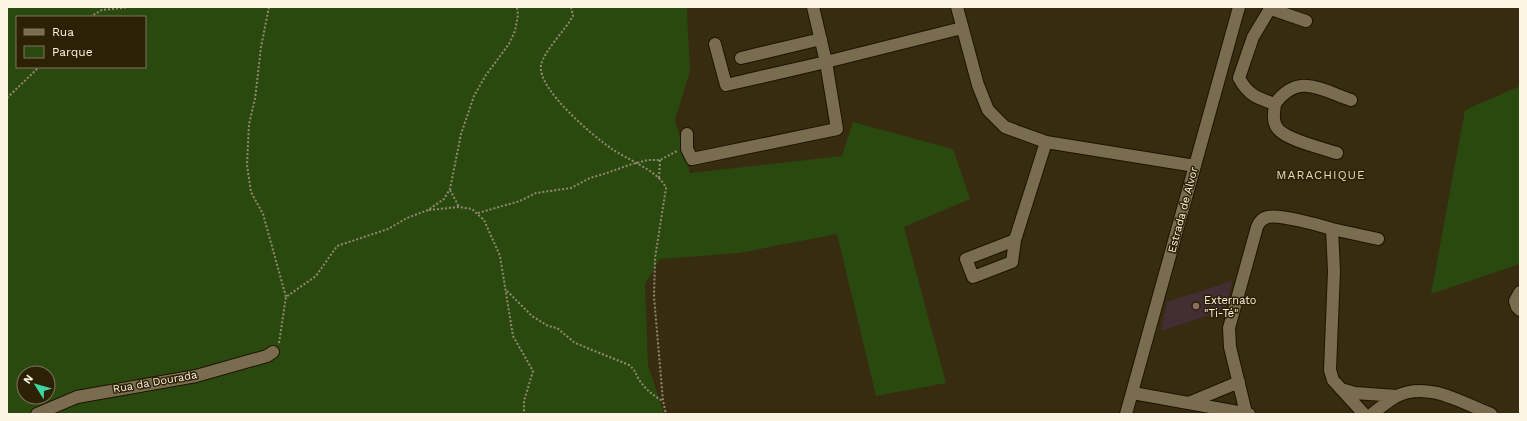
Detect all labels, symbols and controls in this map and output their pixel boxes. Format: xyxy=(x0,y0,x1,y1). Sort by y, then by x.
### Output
legend xyxy=(16,16,146,68)
text: Rua xyxy=(52,25,74,39)
text: Parque xyxy=(52,45,93,59)
street label: Estrada de Alvor xyxy=(1165,165,1201,254)
district label: MARACHIQUE xyxy=(1276,168,1366,182)
place label: Externato "Ti-Té" xyxy=(1204,294,1256,320)
marker: Externato "Ti-Té" xyxy=(1191,301,1201,311)
north arrow xyxy=(16,365,56,405)
street label: Rua da Dourada xyxy=(112,368,198,396)
text: N xyxy=(21,372,36,386)

